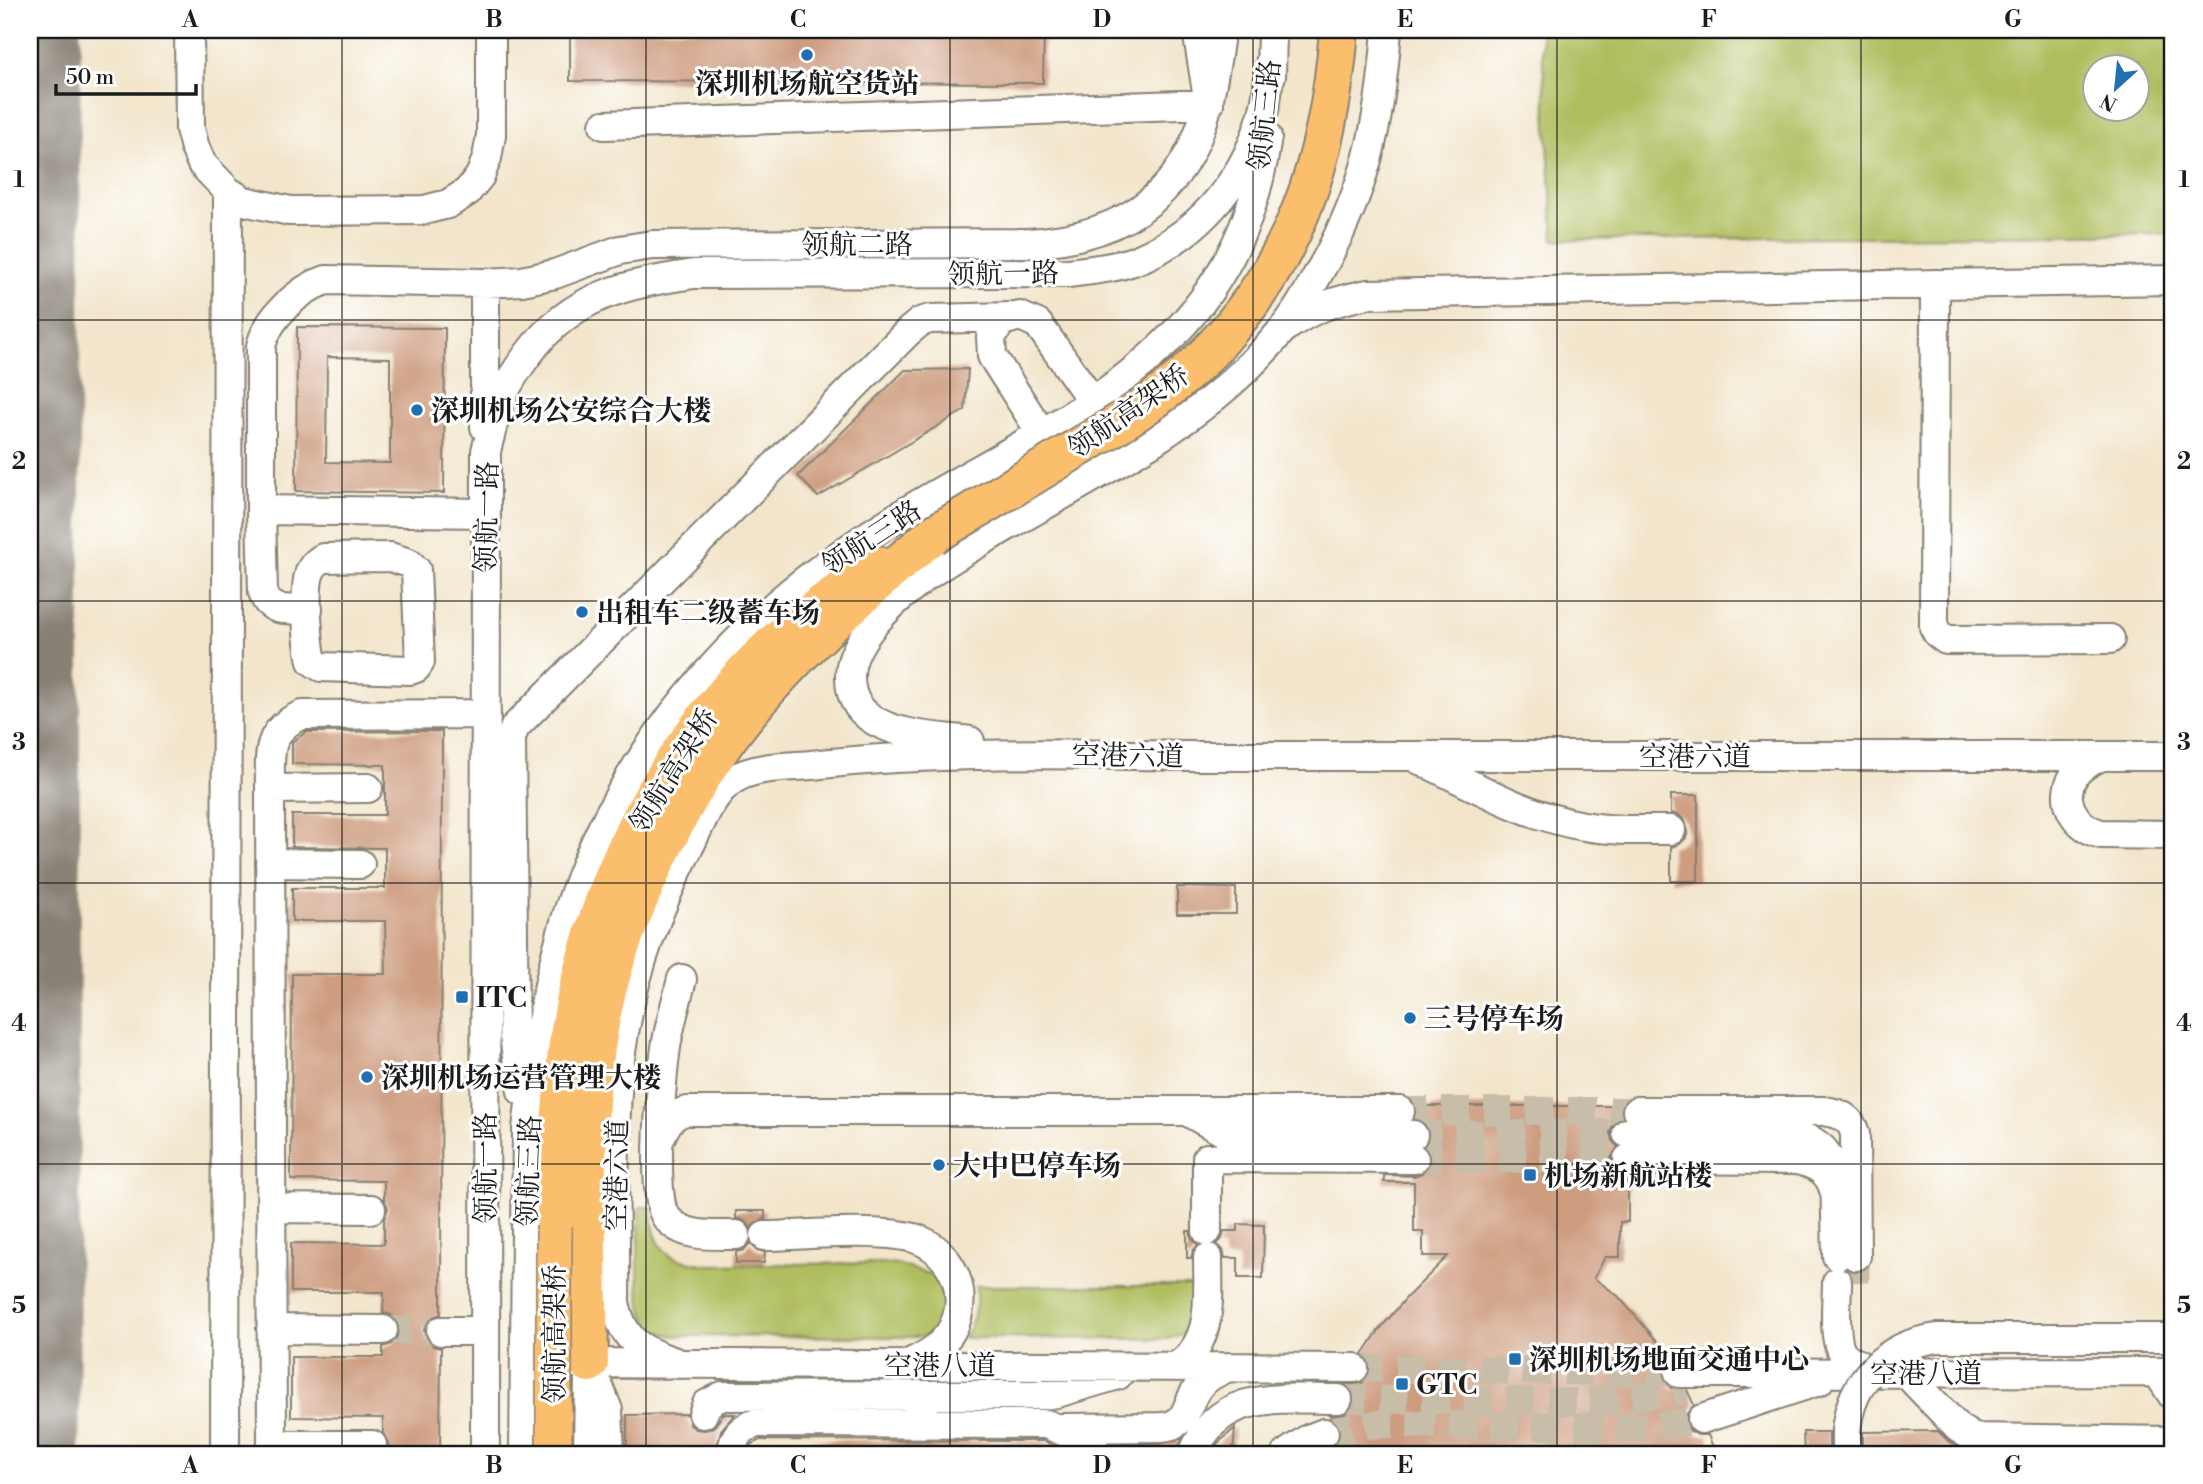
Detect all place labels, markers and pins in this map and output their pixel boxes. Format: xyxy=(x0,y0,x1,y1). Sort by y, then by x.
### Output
marker: 深圳机场航空货站 xyxy=(799,47,815,63)
place label: 深圳机场航空货站 xyxy=(695,67,919,102)
place label: 深圳机场公安综合大楼 xyxy=(431,394,711,429)
marker: 深圳机场公安综合大楼 xyxy=(409,402,425,418)
place label: 出租车二级蓄车场 xyxy=(596,596,820,631)
marker: 出租车二级蓄车场 xyxy=(574,604,590,620)
place label: ITC xyxy=(476,981,527,1016)
marker: ITC xyxy=(454,989,470,1005)
place label: 三号停车场 xyxy=(1424,1002,1564,1037)
marker: 三号停车场 xyxy=(1402,1010,1418,1026)
place label: 深圳机场运营管理大楼 xyxy=(381,1061,661,1096)
marker: 深圳机场运营管理大楼 xyxy=(359,1069,375,1085)
place label: 大中巴停车场 xyxy=(953,1149,1121,1184)
marker: 大中巴停车场 xyxy=(931,1157,947,1173)
place label: 机场新航站楼 xyxy=(1544,1159,1712,1194)
marker: 机场新航站楼 xyxy=(1522,1167,1538,1183)
place label: 深圳机场地面交通中心 xyxy=(1529,1343,1809,1378)
marker: 深圳机场地面交通中心 xyxy=(1507,1351,1523,1367)
place label: GTC xyxy=(1416,1368,1477,1403)
marker: GTC xyxy=(1394,1376,1410,1392)

